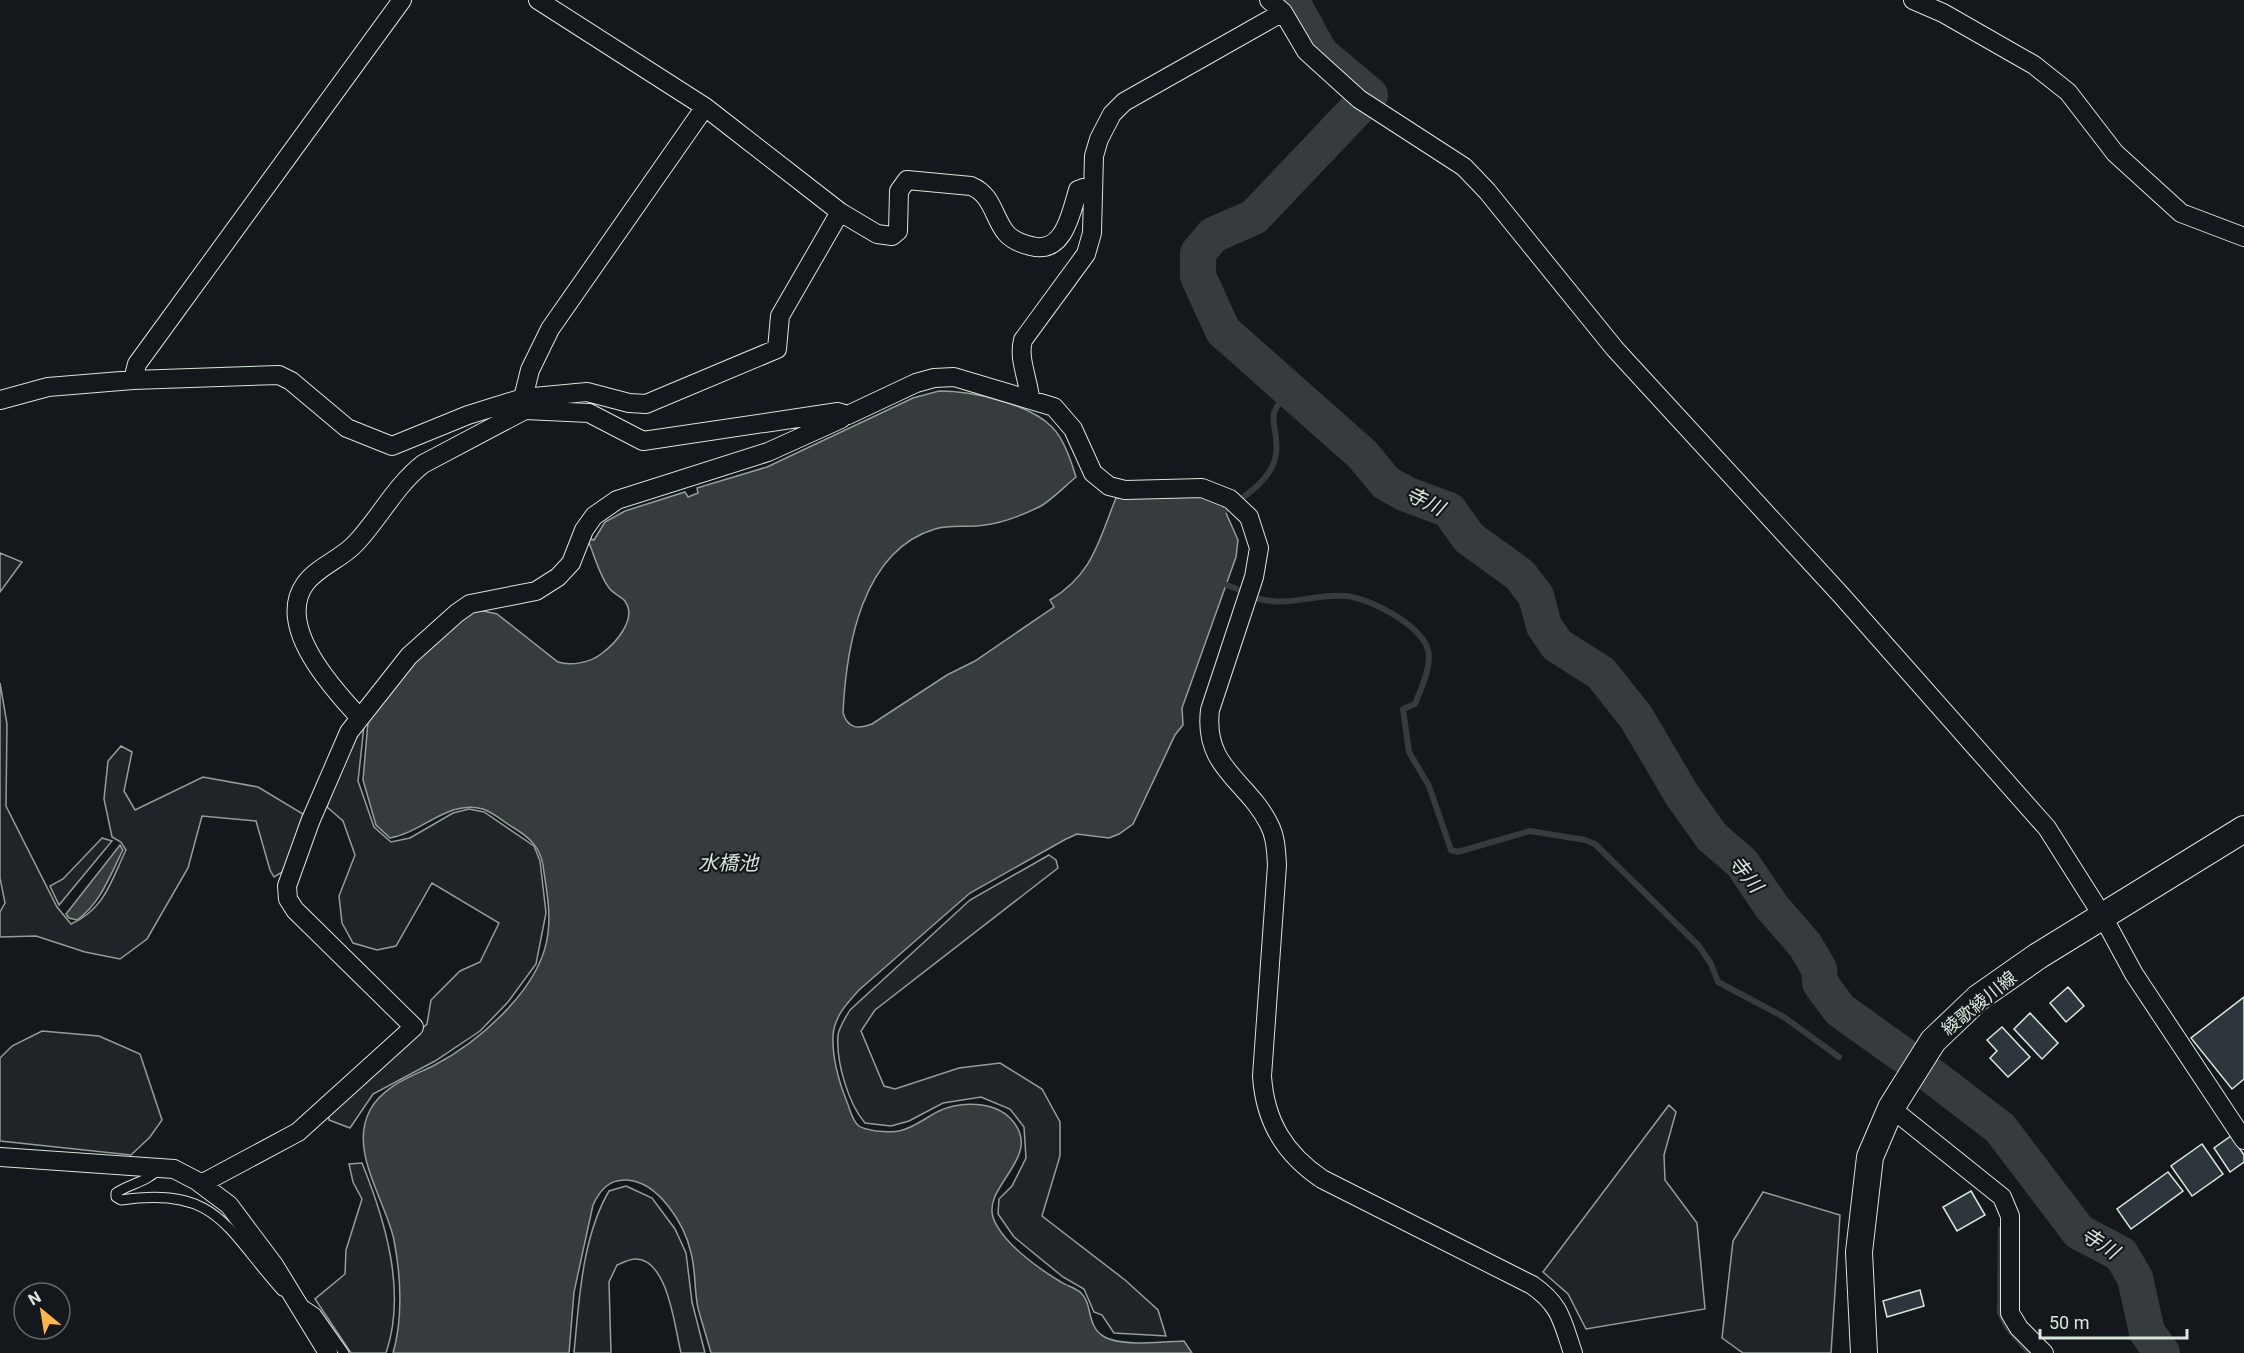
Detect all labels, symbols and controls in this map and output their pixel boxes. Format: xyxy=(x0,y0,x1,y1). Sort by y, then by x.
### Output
water label: 寺川 xyxy=(1402,481,1450,521)
water label: 水橋池 xyxy=(698,851,760,875)
water label: 寺川 xyxy=(1724,851,1769,899)
street label: 綾歌綾川線 xyxy=(1937,967,2021,1039)
water label: 寺川 xyxy=(2077,1222,2125,1265)
north arrow xyxy=(12,1281,72,1341)
text: N xyxy=(25,1287,44,1309)
scale bar xyxy=(2040,1302,2187,1340)
text: 50 m xyxy=(2049,1312,2089,1333)

